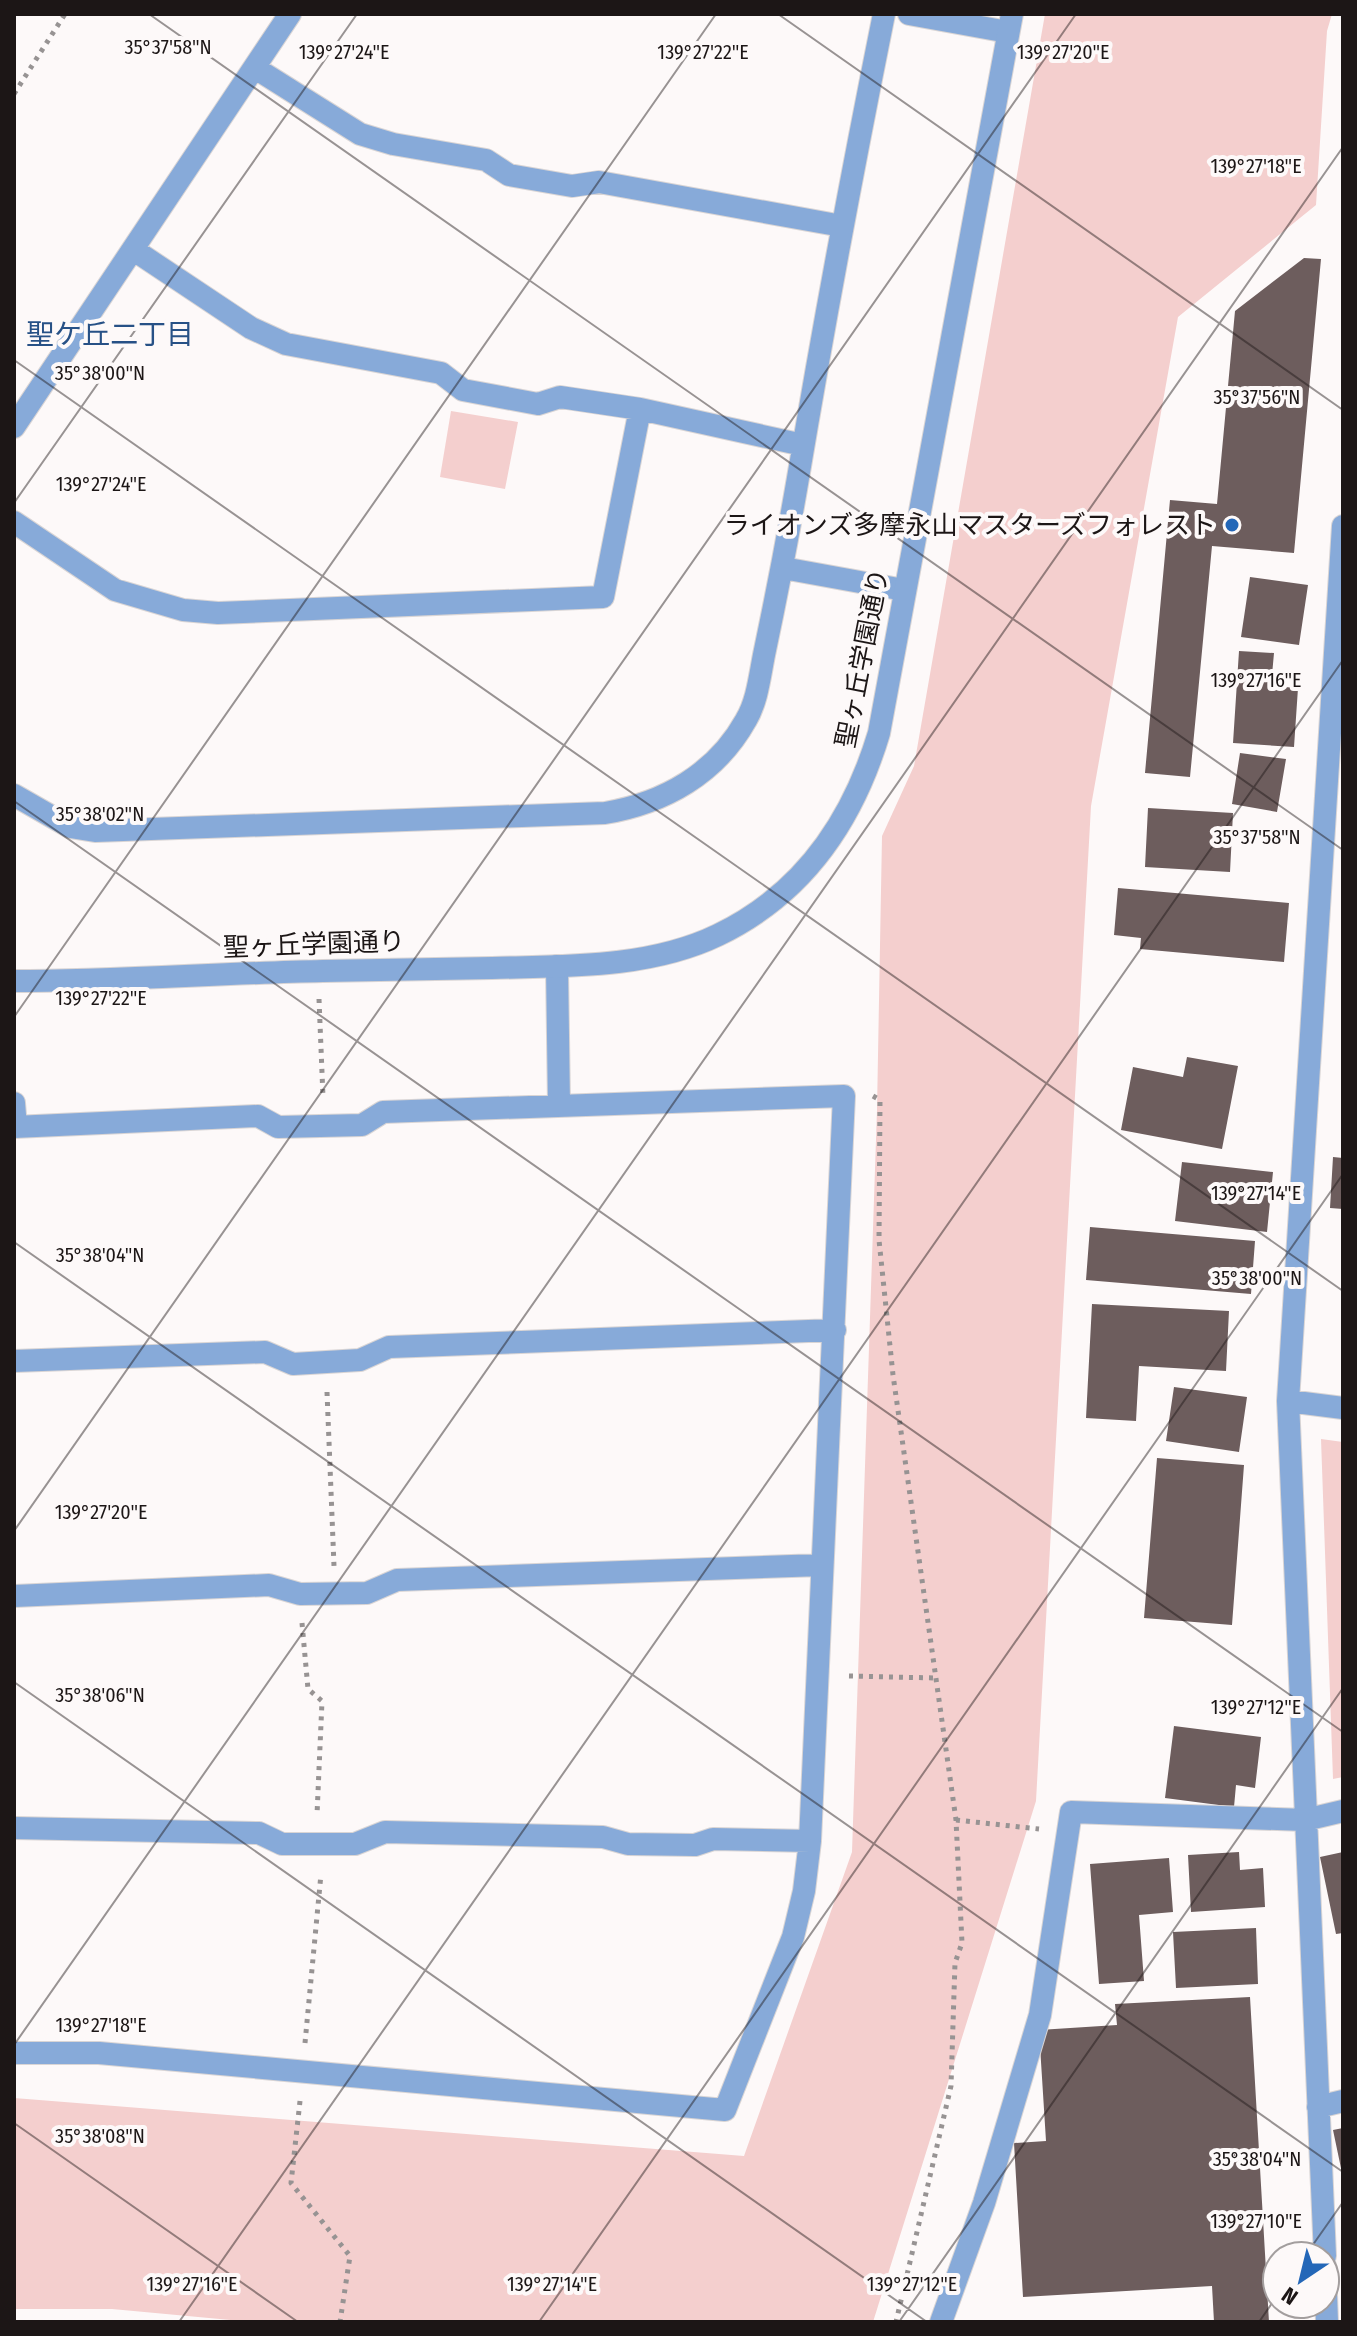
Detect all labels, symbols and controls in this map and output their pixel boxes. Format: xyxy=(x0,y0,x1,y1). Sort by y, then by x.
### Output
text: 35°37'58"N xyxy=(124,35,212,59)
text: 139°27'24"E xyxy=(299,40,389,64)
text: 139°27'22"E xyxy=(657,40,749,64)
text: 139°27'20"E xyxy=(1017,40,1109,64)
text: 139°27'18"E xyxy=(1210,154,1302,178)
district label: 聖ケ丘二丁目 xyxy=(26,318,194,351)
text: 35°38'00"N xyxy=(55,361,145,385)
text: 35°37'56"N xyxy=(1213,385,1301,409)
text: 139°27'24"E xyxy=(56,472,146,496)
place label: ライオンズ多摩永山マスターズフォレスト xyxy=(724,510,1216,541)
marker: ライオンズ多摩永山マスターズフォレスト xyxy=(1223,516,1241,534)
street label: 聖ヶ丘学園通り xyxy=(830,566,895,750)
text: 139°27'16"E xyxy=(1211,668,1301,692)
text: 35°38'02"N xyxy=(56,802,144,826)
text: 35°37'58"N xyxy=(1213,825,1301,849)
street label: 聖ヶ丘学園通り xyxy=(223,926,406,963)
text: 139°27'22"E xyxy=(55,986,147,1010)
text: 139°27'14"E xyxy=(1211,1181,1301,1205)
text: 35°38'04"N xyxy=(56,1243,144,1267)
text: 35°38'00"N xyxy=(1212,1266,1302,1290)
text: 139°27'20"E xyxy=(55,1500,147,1524)
text: 35°38'06"N xyxy=(55,1683,145,1707)
text: 139°27'12"E xyxy=(1211,1695,1301,1719)
text: 139°27'18"E xyxy=(55,2013,147,2037)
text: 35°38'08"N xyxy=(55,2124,145,2148)
text: 35°38'04"N xyxy=(1213,2147,1301,2171)
text: 139°27'10"E xyxy=(1210,2209,1302,2233)
north arrow xyxy=(1261,2240,1341,2320)
text: 139°27'16"E xyxy=(147,2272,237,2296)
text: 139°27'14"E xyxy=(507,2272,597,2296)
text: 139°27'12"E xyxy=(867,2272,957,2296)
text: N xyxy=(1277,2281,1303,2311)

